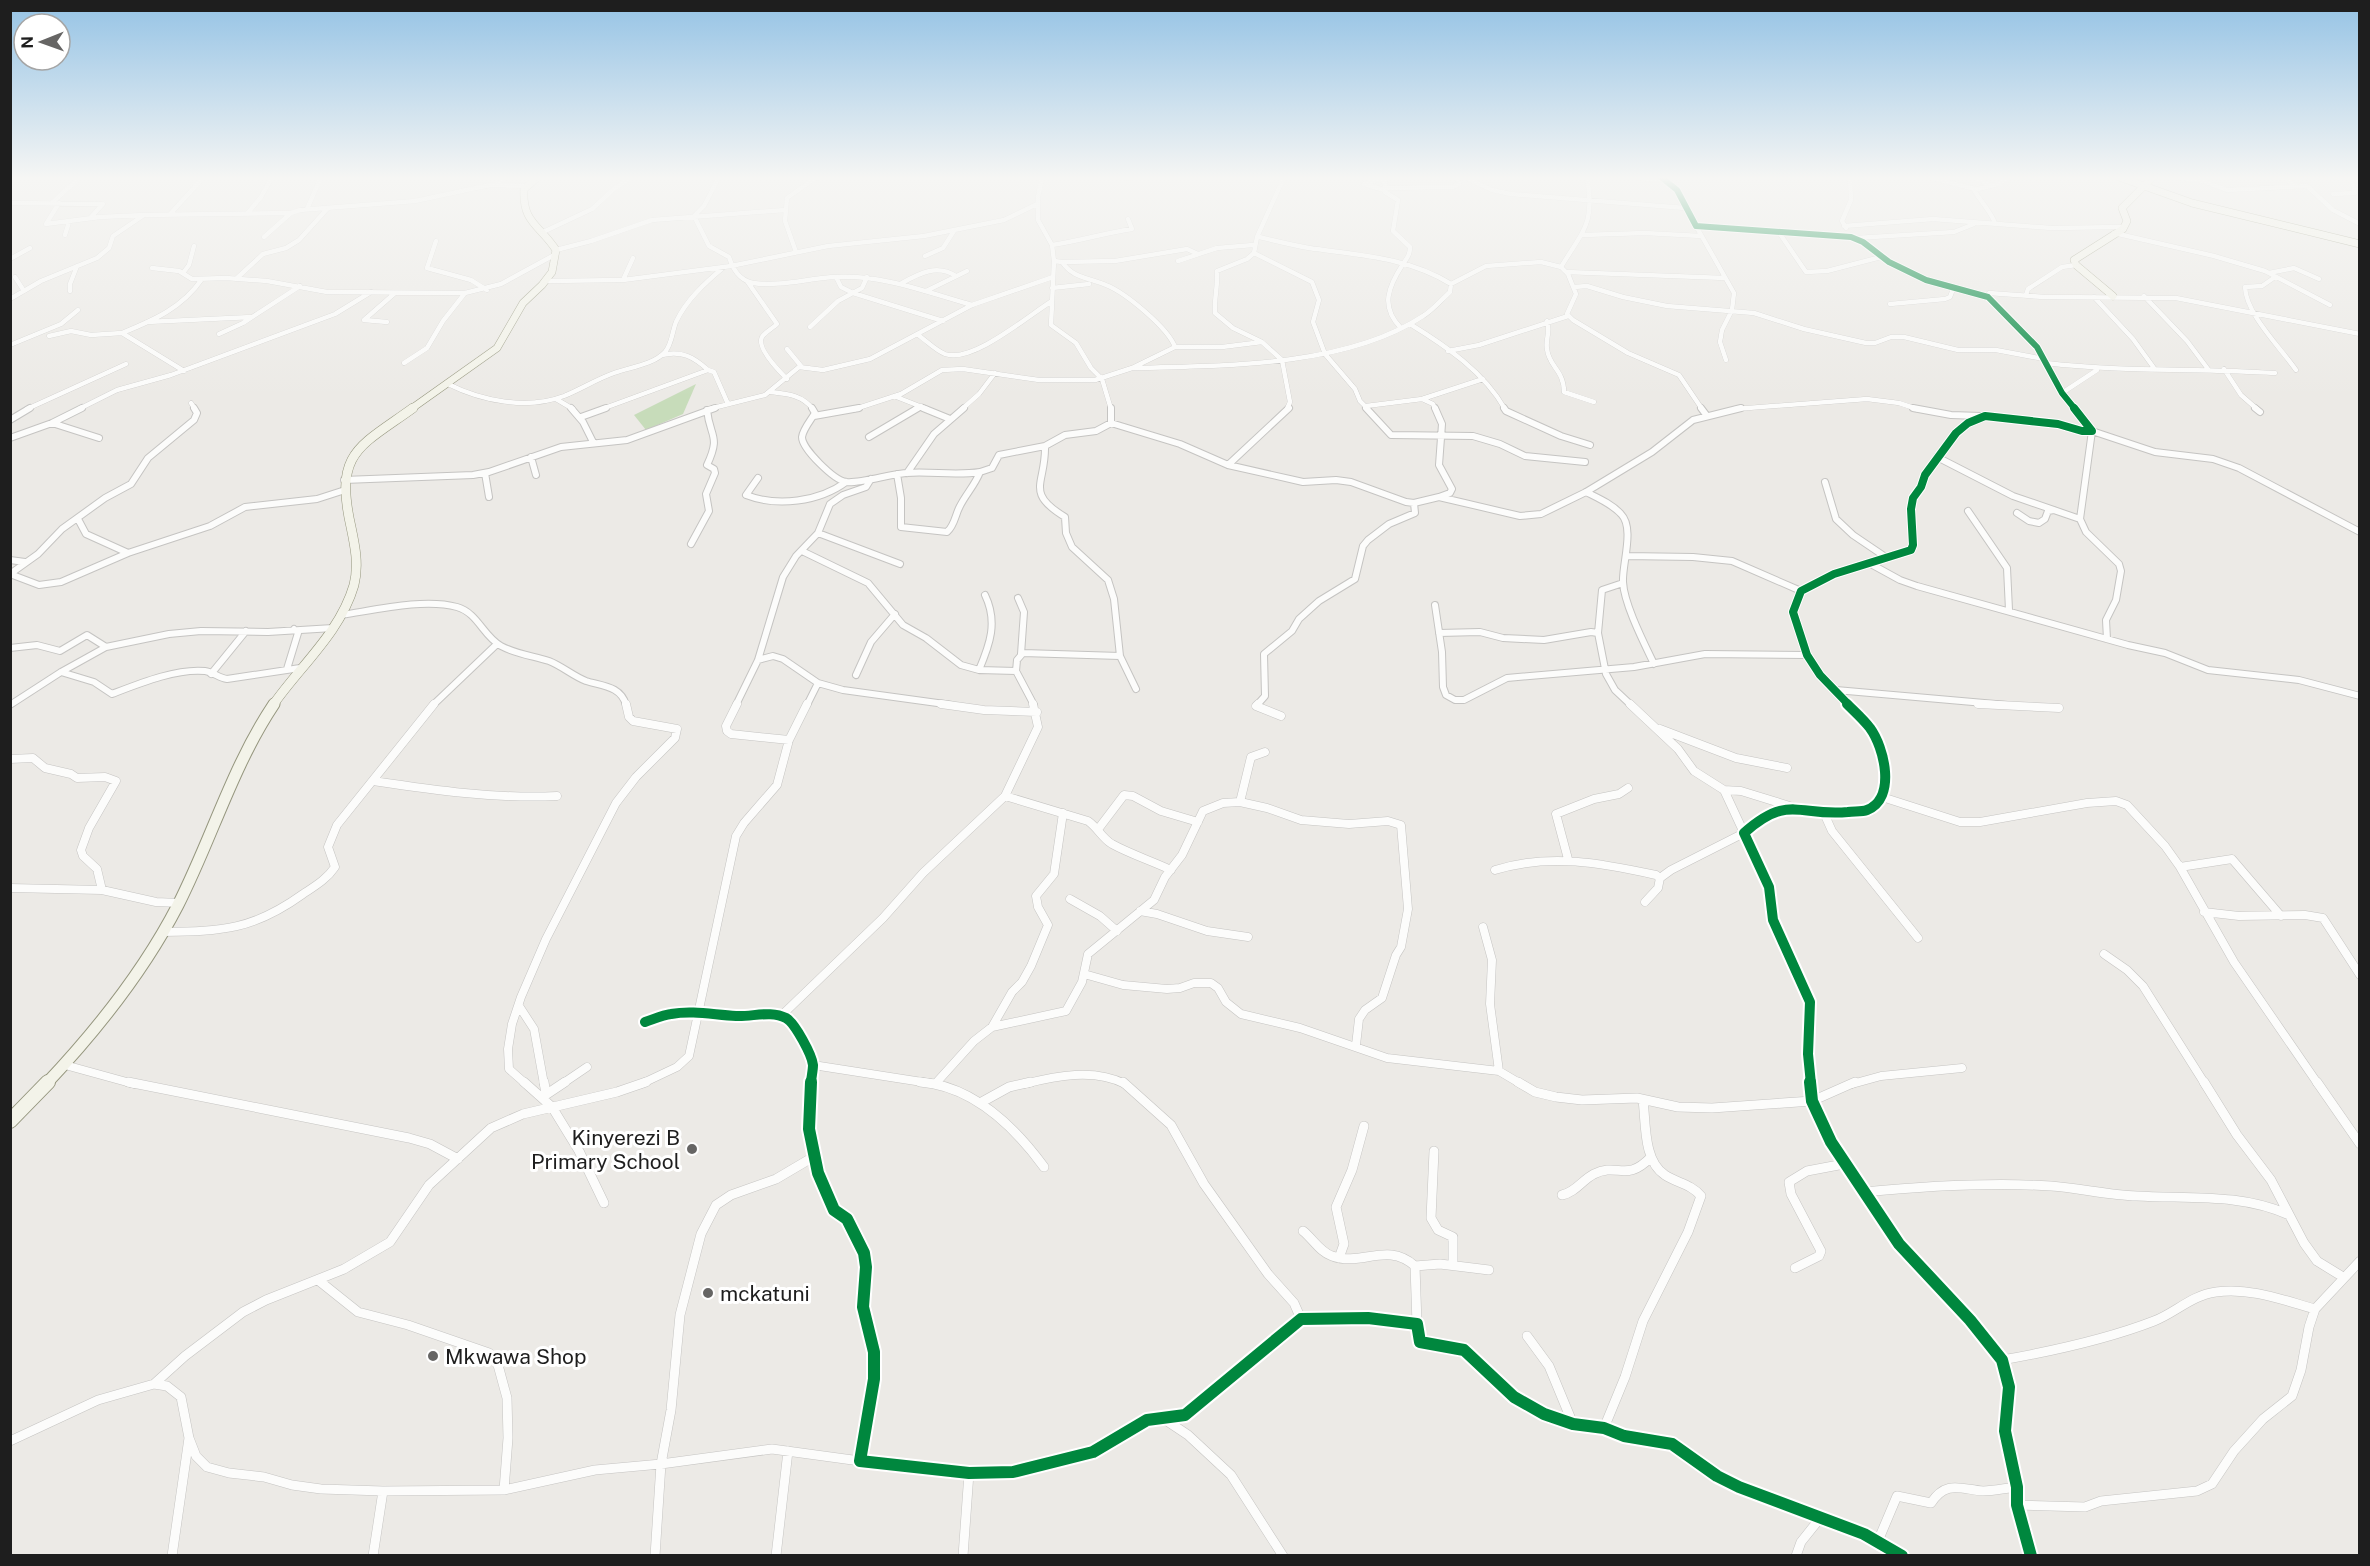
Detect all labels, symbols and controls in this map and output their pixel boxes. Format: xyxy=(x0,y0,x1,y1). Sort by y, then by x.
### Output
north arrow xyxy=(12,12,72,72)
text: N xyxy=(18,36,37,49)
place label: Kinyerezi B Primary School xyxy=(531,1125,680,1174)
marker: Kinyerezi B Primary School xyxy=(685,1142,699,1156)
place label: mckatuni xyxy=(720,1281,810,1306)
marker: mckatuni xyxy=(701,1286,715,1300)
place label: Mkwawa Shop xyxy=(445,1344,586,1369)
marker: Mkwawa Shop xyxy=(426,1349,440,1363)

